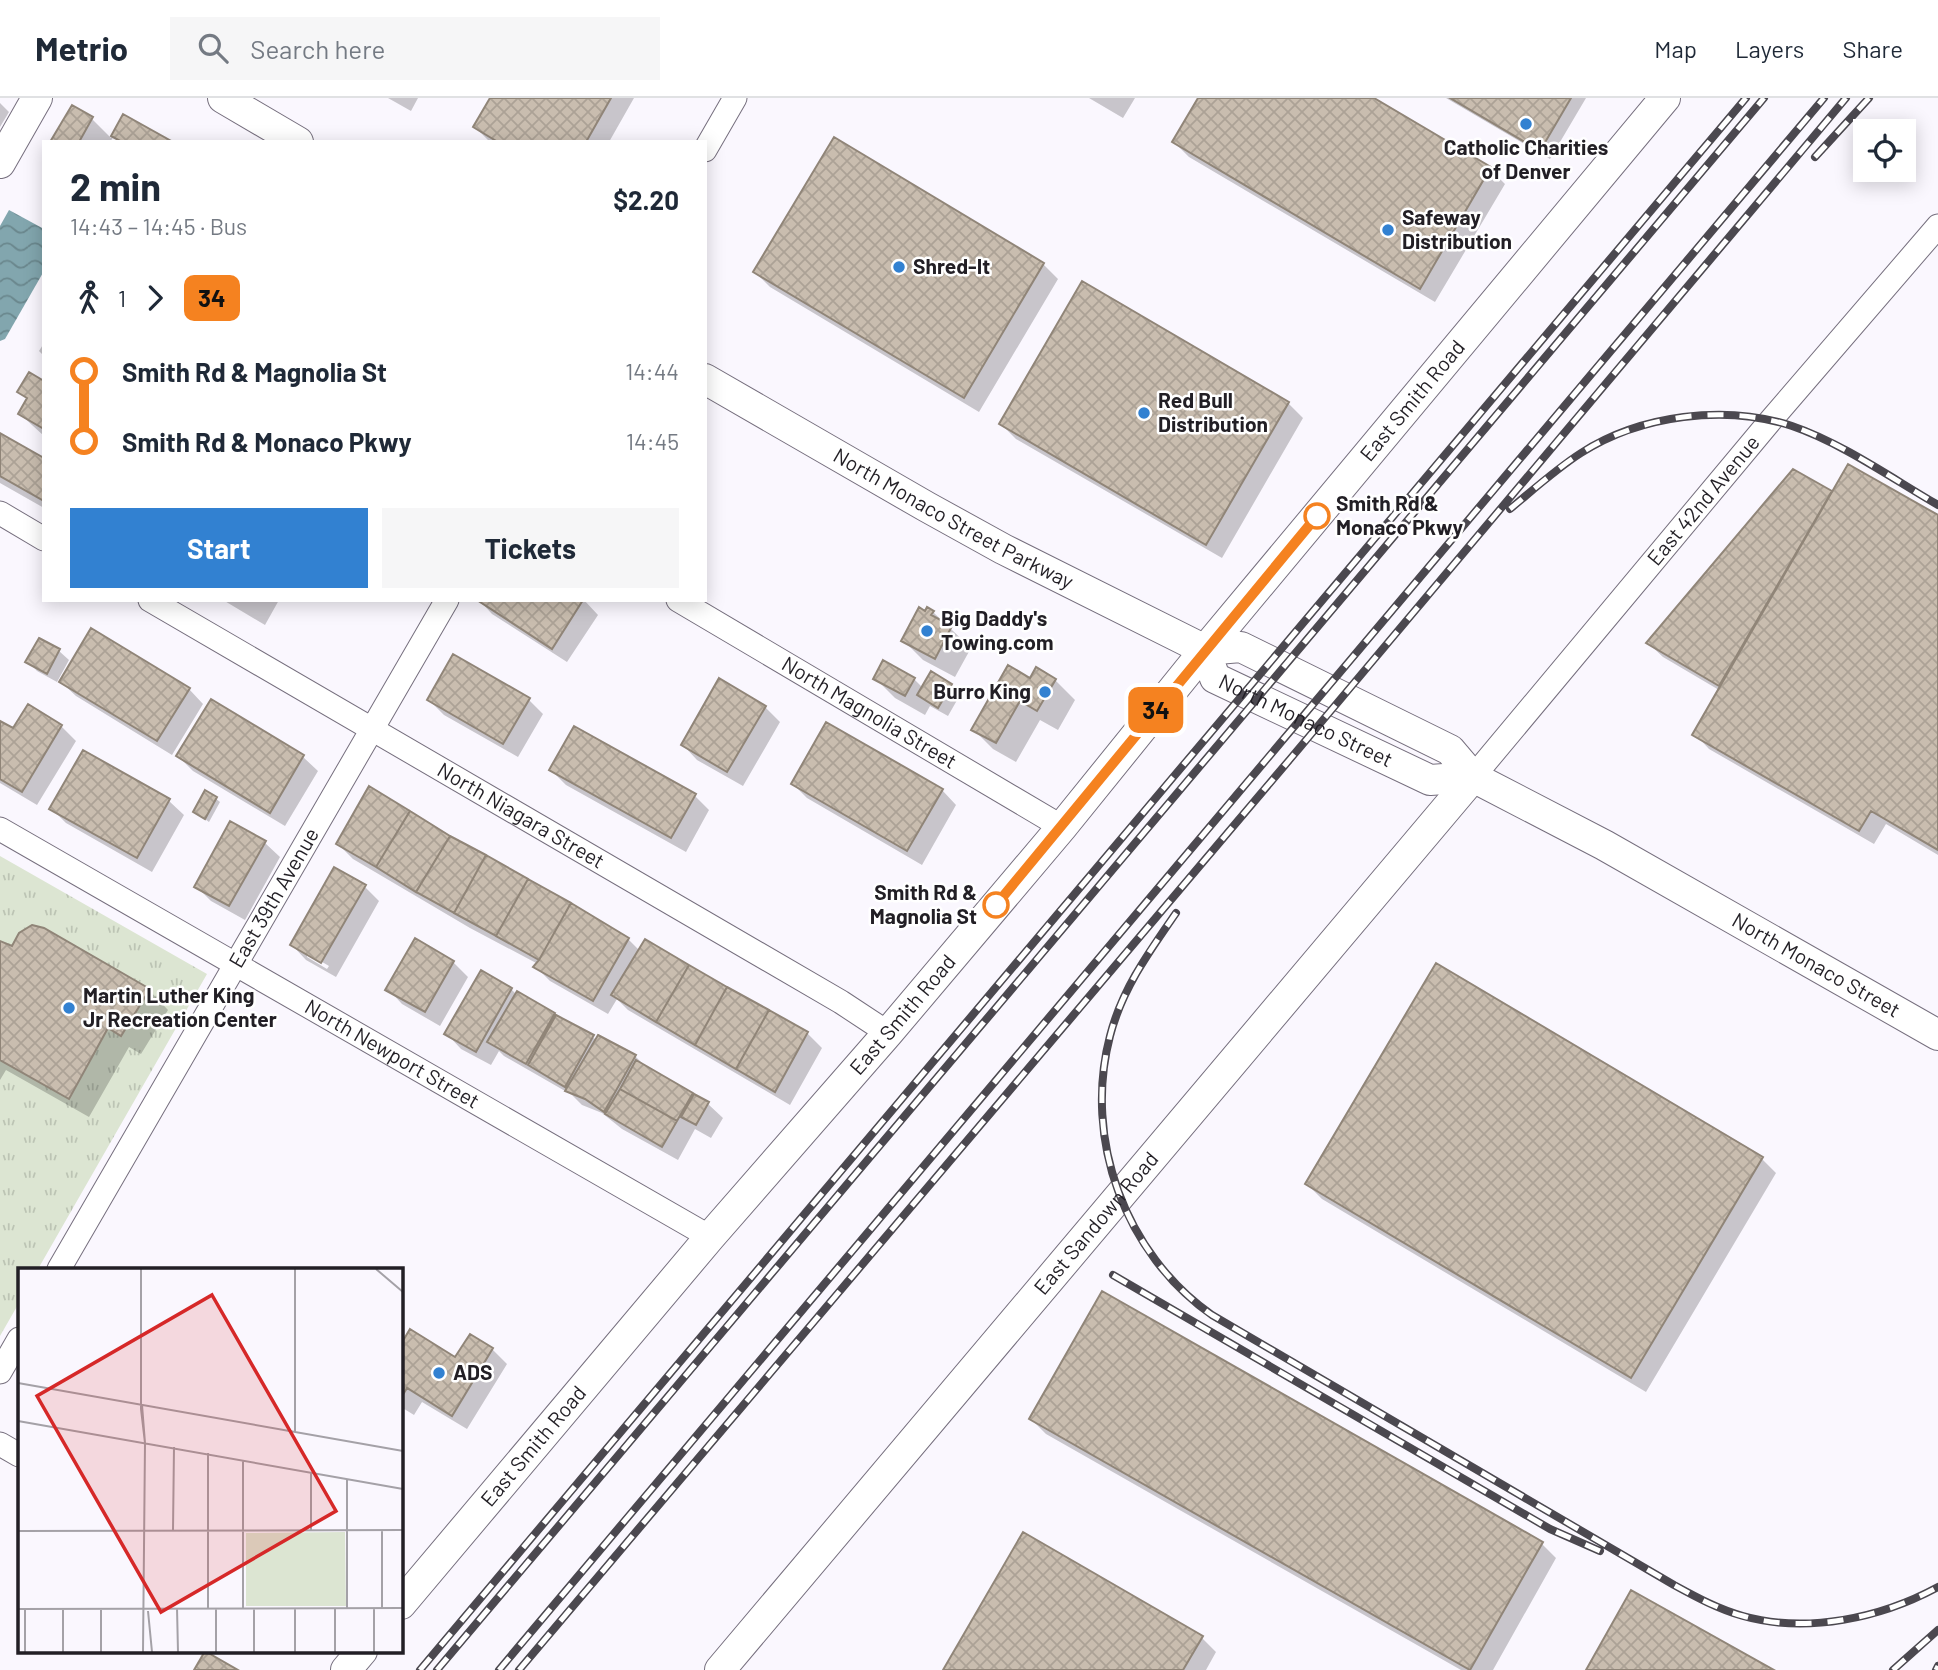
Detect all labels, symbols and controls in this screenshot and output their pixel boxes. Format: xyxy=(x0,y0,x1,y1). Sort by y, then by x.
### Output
search box xyxy=(170,17,660,80)
text: Metrio xyxy=(35,28,128,68)
icon: search xyxy=(194,29,232,67)
text: Search here xyxy=(250,33,385,64)
text: Map xyxy=(1654,34,1697,63)
text: Layers xyxy=(1735,34,1804,63)
text: Share xyxy=(1842,34,1903,63)
marker: Catholic Charities of Denver xyxy=(1518,116,1534,132)
map controls xyxy=(1853,119,1916,182)
button: locate xyxy=(1853,119,1916,182)
place label: Catholic Charities of Denver xyxy=(1444,134,1608,183)
text: 2 min xyxy=(70,163,161,209)
text: $2.20 xyxy=(613,184,679,215)
place label: Safeway Distribution xyxy=(1402,204,1512,253)
text: 14:43 – 14:45 · Bus xyxy=(70,212,247,240)
marker: Safeway Distribution xyxy=(1380,222,1396,238)
place label: Shred-It xyxy=(913,253,990,278)
marker: Shred-It xyxy=(891,259,907,275)
icon: walk xyxy=(70,279,108,317)
icon: forward xyxy=(136,279,174,317)
text: 34 xyxy=(198,283,226,312)
text: 1 xyxy=(118,284,126,312)
street label: East Smith Road xyxy=(1354,334,1469,466)
text: Smith Rd & Magnolia St xyxy=(122,356,387,387)
text: 14:44 xyxy=(625,357,679,385)
place label: Red Bull Distribution xyxy=(1158,387,1268,436)
marker: Red Bull Distribution xyxy=(1136,405,1152,421)
text: Smith Rd & Monaco Pkwy xyxy=(122,426,412,457)
text: 14:45 xyxy=(626,427,679,455)
street label: East 42nd Avenue xyxy=(1641,430,1764,570)
street label: North Monaco Street Parkway xyxy=(829,442,1078,593)
place label: Smith Rd & Monaco Pkwy xyxy=(1336,490,1464,539)
marker: Smith Rd & Monaco Pkwy xyxy=(1304,503,1330,529)
button: Start xyxy=(70,508,368,588)
button: Tickets xyxy=(382,508,679,588)
place label: Big Daddy's Towing.com xyxy=(941,605,1053,654)
marker: Big Daddy's Towing.com xyxy=(919,623,935,639)
street label: North Magnolia Street xyxy=(778,650,962,773)
street label: North Monaco Street xyxy=(1215,668,1397,771)
place label: Burro King xyxy=(933,678,1031,703)
marker: Burro King xyxy=(1037,684,1053,700)
line badge: 34 xyxy=(1124,687,1188,733)
text: 34 xyxy=(1142,695,1170,724)
street label: North Niagara Street xyxy=(434,756,610,873)
street label: East 39th Avenue xyxy=(223,823,323,971)
place label: Smith Rd & Magnolia St xyxy=(870,879,977,928)
marker: Smith Rd & Magnolia St xyxy=(983,892,1009,918)
street label: North Monaco Street xyxy=(1728,907,1905,1022)
street label: East Smith Road xyxy=(844,949,960,1079)
place label: Martin Luther King Jr Recreation Center xyxy=(83,982,277,1031)
street label: North Newport Street xyxy=(301,993,484,1113)
marker: Martin Luther King Jr Recreation Center xyxy=(61,1000,77,1016)
street label: East Sandown Road xyxy=(1028,1146,1163,1299)
inset map xyxy=(18,1268,402,1652)
place label: ADS xyxy=(453,1359,493,1384)
marker: ADS xyxy=(431,1365,447,1381)
street label: East Smith Road xyxy=(475,1380,590,1511)

